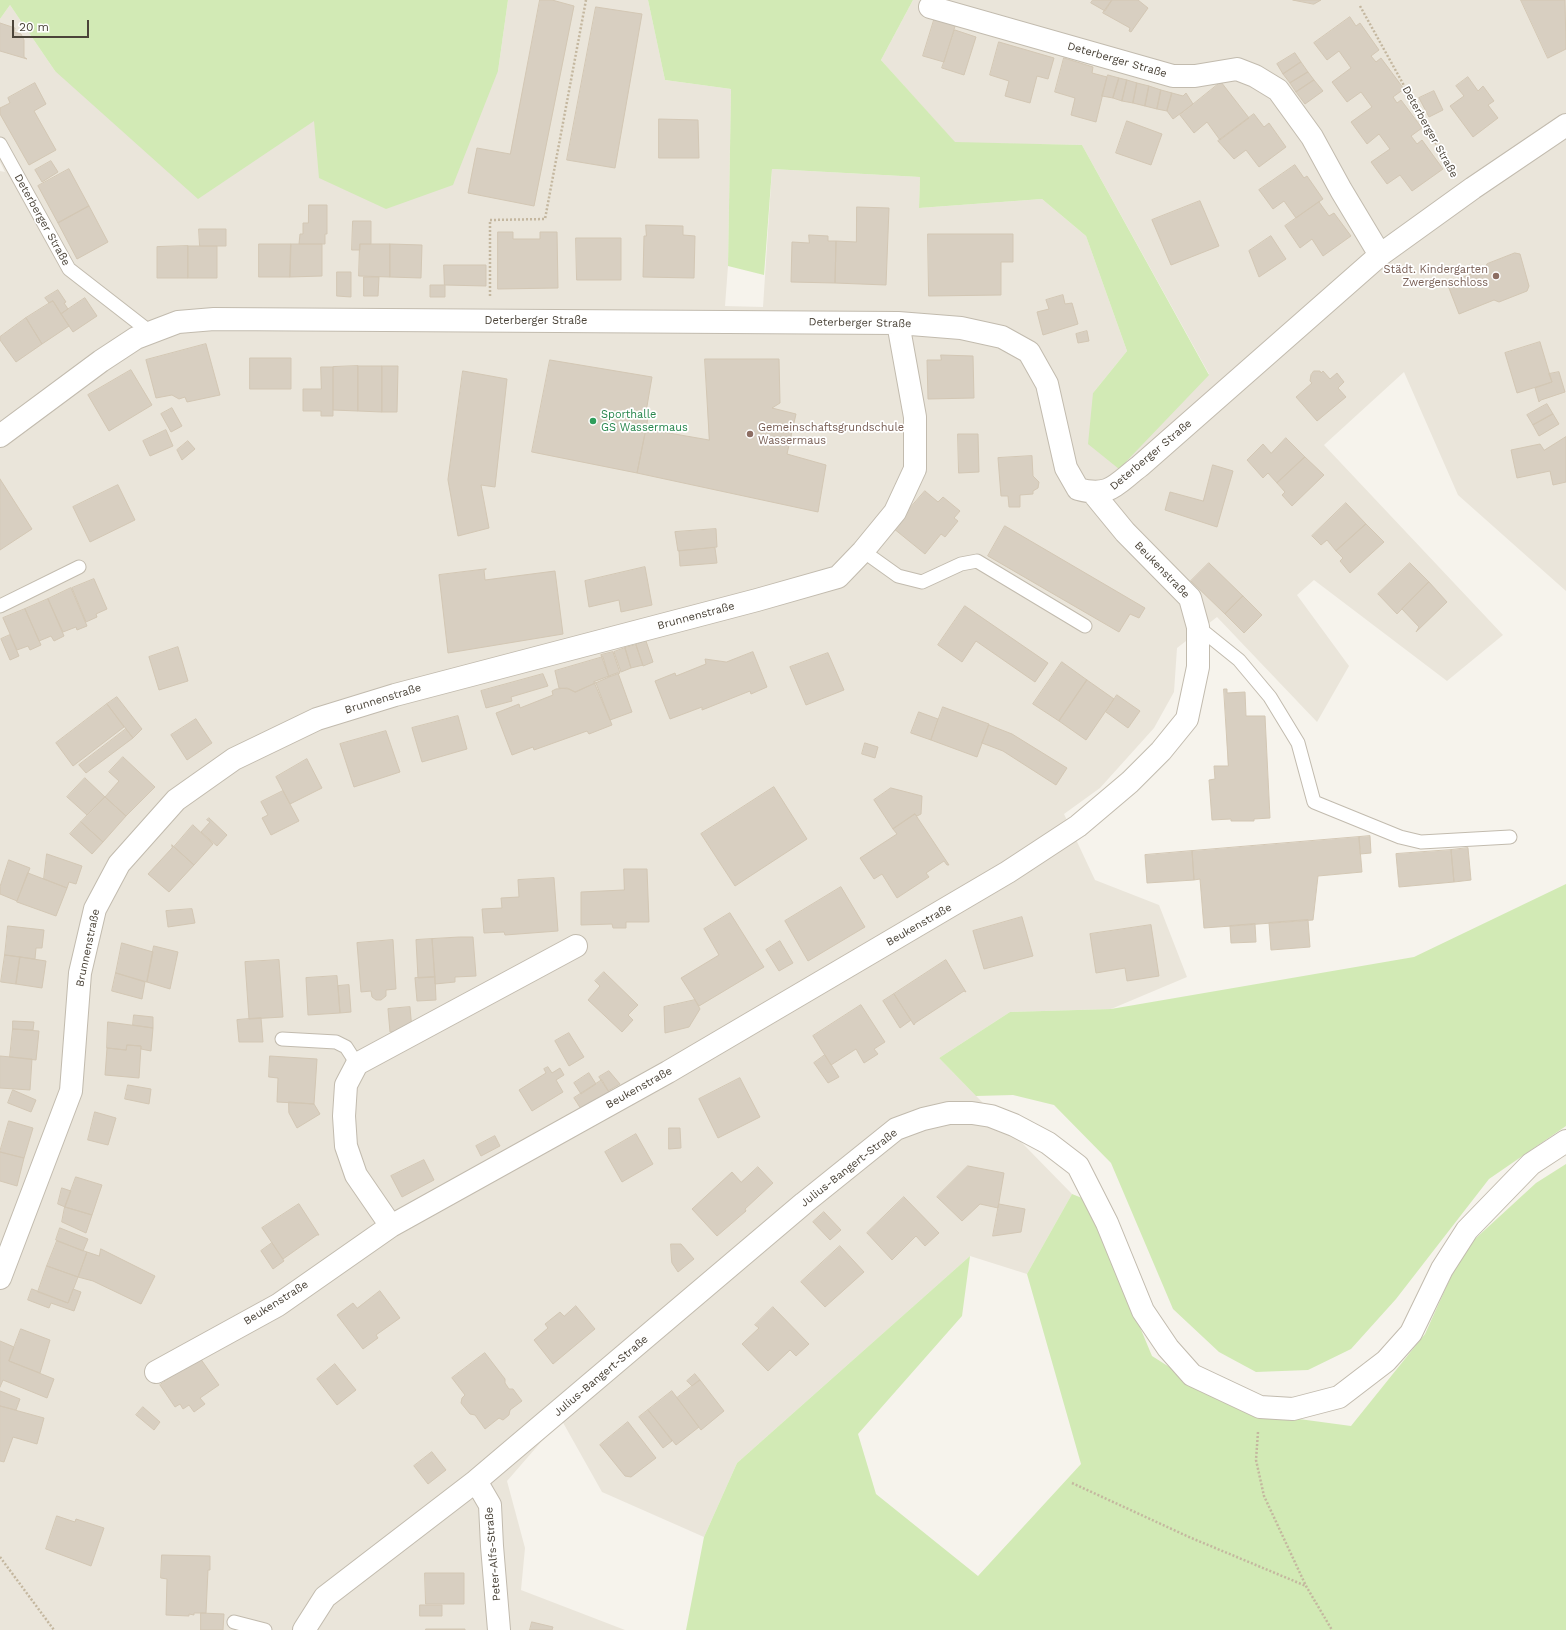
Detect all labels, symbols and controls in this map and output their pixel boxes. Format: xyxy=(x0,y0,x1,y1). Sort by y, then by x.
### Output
scale bar xyxy=(14,12,91,38)
text: 20 m xyxy=(19,20,49,34)
street label: Deterberger Straße xyxy=(1066,39,1168,81)
street label: Deterberger Straße xyxy=(1399,84,1461,180)
street label: Deterberger Straße xyxy=(11,172,73,268)
place label: Städt. Kindergarten Zwergenschloss xyxy=(1384,263,1488,289)
marker: Städt. Kindergarten Zwergenschloss xyxy=(1491,271,1501,281)
street label: Deterberger Straße xyxy=(485,314,587,328)
street label: Deterberger Straße xyxy=(808,316,912,330)
place label: Sporthalle GS Wassermaus xyxy=(601,408,688,434)
marker: Sporthalle GS Wassermaus xyxy=(588,416,598,426)
street label: Deterberger Straße xyxy=(1107,417,1195,493)
place label: Gemeinschaftsgrundschule Wassermaus xyxy=(758,421,904,447)
marker: Gemeinschaftsgrundschule Wassermaus xyxy=(745,429,755,439)
street label: Beukenstraße xyxy=(1132,539,1192,601)
street label: Brunnenstraße xyxy=(656,599,736,633)
street label: Brunnenstraße xyxy=(343,681,423,717)
street label: Beukenstraße xyxy=(884,901,954,949)
street label: Brunnenstraße xyxy=(73,908,103,988)
street label: Beukenstraße xyxy=(604,1064,674,1112)
street label: Julius-Bangert-Straße xyxy=(798,1126,900,1210)
street label: Beukenstraße xyxy=(241,1278,311,1328)
street label: Julius-Bangert-Straße xyxy=(551,1333,651,1419)
street label: Peter-Alfs-Straße xyxy=(482,1506,504,1602)

